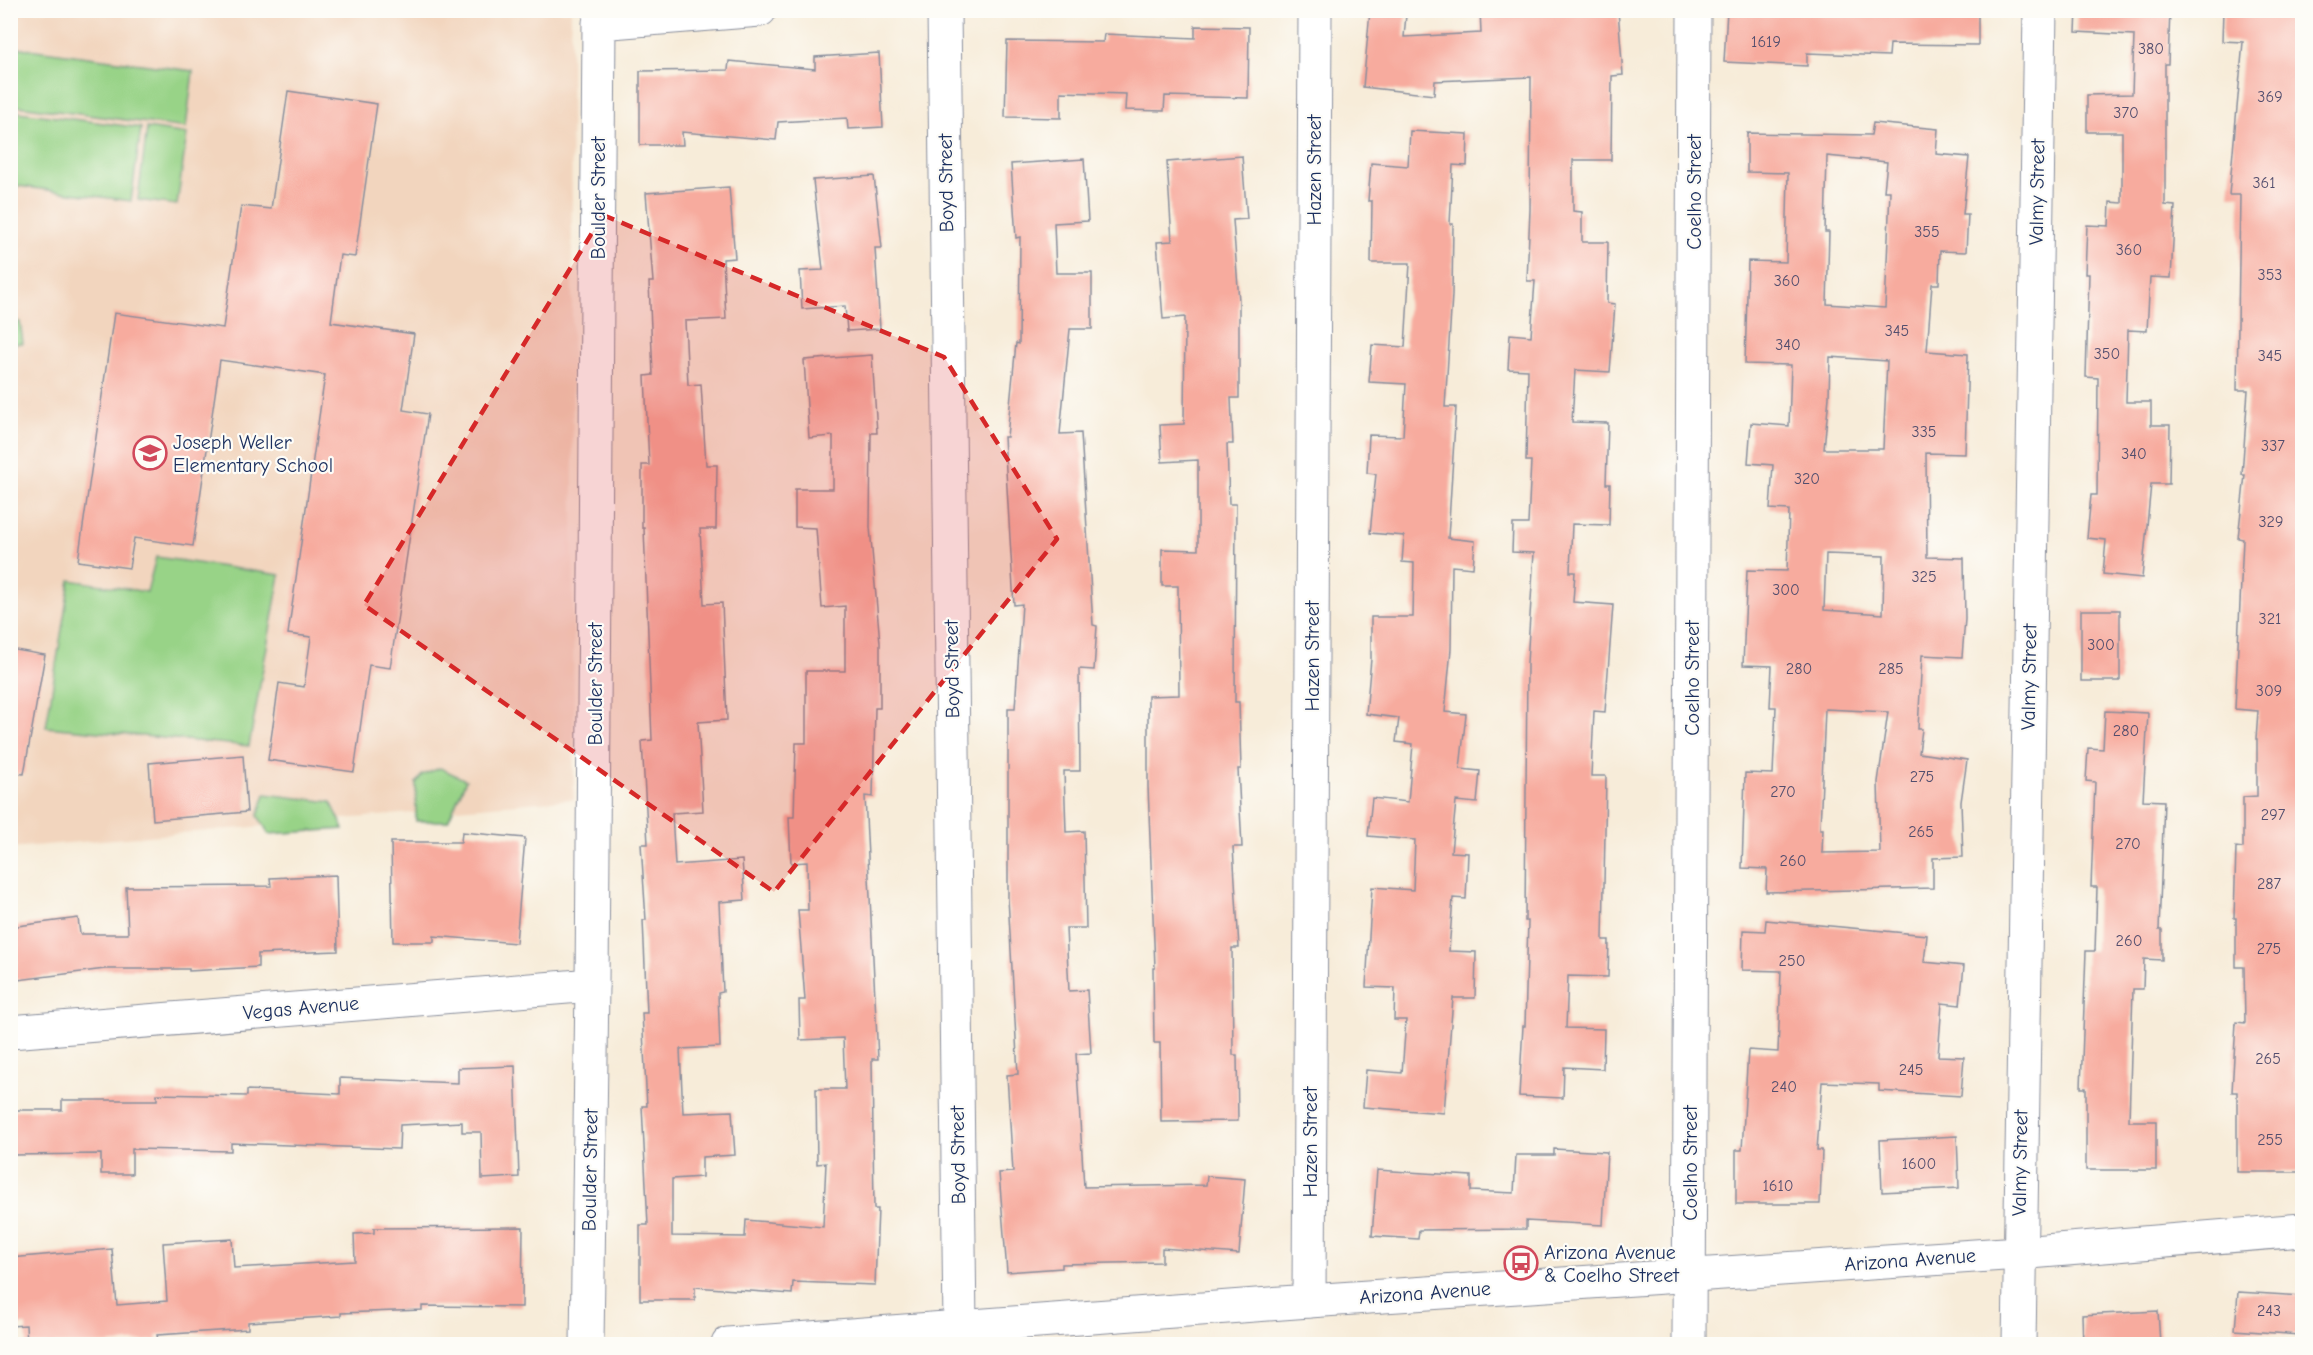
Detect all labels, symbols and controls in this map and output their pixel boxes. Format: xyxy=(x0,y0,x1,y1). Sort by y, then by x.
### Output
house number: 1619 xyxy=(1751,33,1781,51)
house number: 380 xyxy=(2138,40,2164,58)
house number: 369 xyxy=(2257,88,2283,106)
house number: 370 xyxy=(2113,104,2139,122)
street label: Hazen Street xyxy=(1303,113,1326,225)
street label: Boyd Street xyxy=(934,132,958,233)
street label: Coelho Street xyxy=(1683,133,1706,250)
street label: Boulder Street xyxy=(587,135,610,259)
street label: Valmy Street xyxy=(2025,137,2049,245)
house number: 361 xyxy=(2252,174,2276,192)
house number: 355 xyxy=(1914,223,1940,241)
house number: 360 xyxy=(2116,241,2142,259)
house number: 353 xyxy=(2258,266,2282,284)
house number: 360 xyxy=(1774,272,1800,290)
house number: 345 xyxy=(1885,322,1909,340)
house number: 340 xyxy=(1775,336,1801,354)
house number: 350 xyxy=(2094,345,2120,363)
house number: 345 xyxy=(2258,347,2282,365)
house number: 335 xyxy=(1912,423,1936,441)
place label: Joseph Weller Elementary School xyxy=(173,431,333,477)
school or university icon: Joseph Weller Elementary School xyxy=(132,435,168,471)
house number: 337 xyxy=(2261,437,2285,455)
house number: 340 xyxy=(2121,445,2147,463)
house number: 320 xyxy=(1794,470,1820,488)
house number: 329 xyxy=(2259,513,2283,531)
house number: 325 xyxy=(1911,568,1937,586)
house number: 300 xyxy=(1772,581,1800,599)
street label: Hazen Street xyxy=(1301,599,1324,711)
house number: 321 xyxy=(2259,610,2281,628)
street label: Boyd Street xyxy=(940,618,964,719)
street label: Coelho Street xyxy=(1681,619,1704,736)
street label: Boulder Street xyxy=(584,621,607,745)
street label: Valmy Street xyxy=(2017,622,2041,730)
house number: 300 xyxy=(2087,636,2115,654)
house number: 280 xyxy=(1786,660,1812,678)
house number: 285 xyxy=(1878,660,1904,678)
house number: 309 xyxy=(2256,682,2282,700)
house number: 280 xyxy=(2113,722,2139,740)
house number: 275 xyxy=(1910,768,1934,786)
house number: 270 xyxy=(1770,783,1796,801)
house number: 297 xyxy=(2261,806,2286,824)
house number: 265 xyxy=(1908,823,1934,841)
house number: 270 xyxy=(2115,835,2141,853)
house number: 260 xyxy=(1780,852,1806,870)
house number: 287 xyxy=(2257,875,2282,893)
house number: 260 xyxy=(2116,932,2142,950)
house number: 275 xyxy=(2257,940,2281,958)
house number: 250 xyxy=(1779,952,1805,970)
street label: Vegas Avenue xyxy=(242,991,360,1025)
house number: 265 xyxy=(2255,1050,2281,1068)
house number: 245 xyxy=(1899,1061,1923,1079)
house number: 240 xyxy=(1771,1078,1797,1096)
street label: Hazen Street xyxy=(1299,1085,1322,1197)
street label: Boyd Street xyxy=(946,1104,970,1205)
street label: Coelho Street xyxy=(1679,1104,1702,1221)
street label: Boulder Street xyxy=(577,1107,603,1232)
street label: Valmy Street xyxy=(2008,1108,2032,1216)
house number: 255 xyxy=(2257,1131,2283,1149)
house number: 1600 xyxy=(1902,1155,1936,1173)
house number: 1610 xyxy=(1762,1177,1794,1195)
place label: Arizona Avenue & Coelho Street xyxy=(1544,1241,1680,1287)
street label: Arizona Avenue xyxy=(1843,1244,1977,1276)
bus stop icon: Arizona Avenue & Coelho Street xyxy=(1503,1245,1539,1281)
street label: Arizona Avenue xyxy=(1358,1277,1492,1309)
house number: 243 xyxy=(2257,1302,2281,1320)

